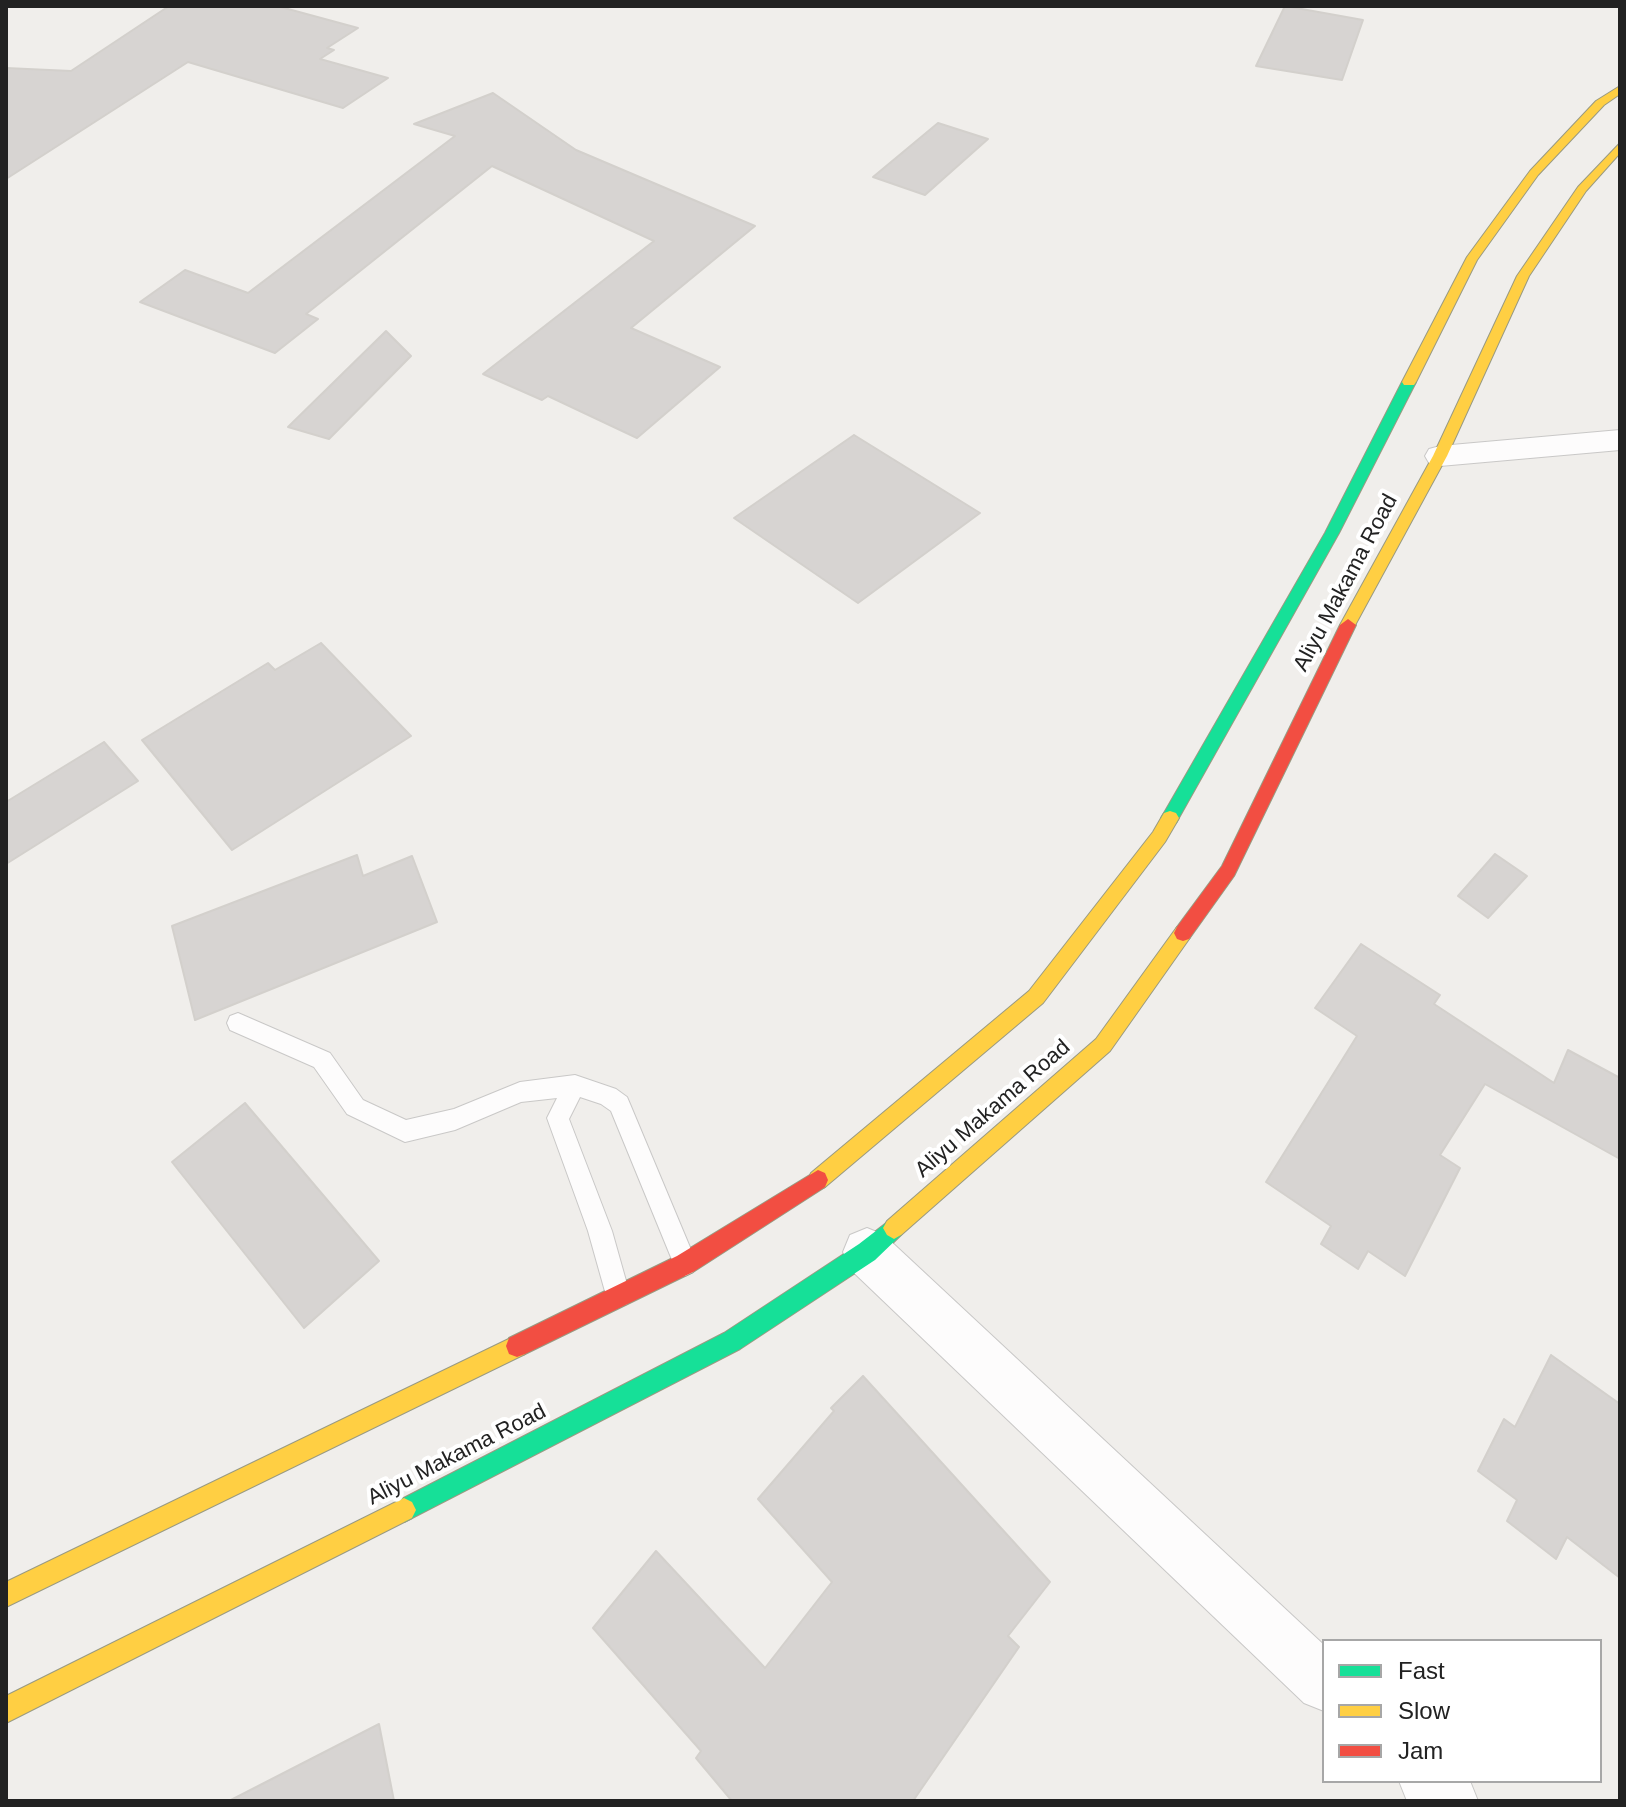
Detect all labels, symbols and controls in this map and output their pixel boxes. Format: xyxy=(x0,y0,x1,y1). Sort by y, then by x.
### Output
street label: Aliyu Makama Road xyxy=(1288,490,1404,676)
street label: Aliyu Makama Road xyxy=(910,1034,1076,1184)
street label: Aliyu Makama Road xyxy=(363,1399,551,1511)
legend xyxy=(1322,1639,1602,1783)
text: Fast xyxy=(1398,1657,1445,1684)
text: Slow xyxy=(1398,1697,1450,1724)
text: Jam xyxy=(1398,1737,1443,1764)

